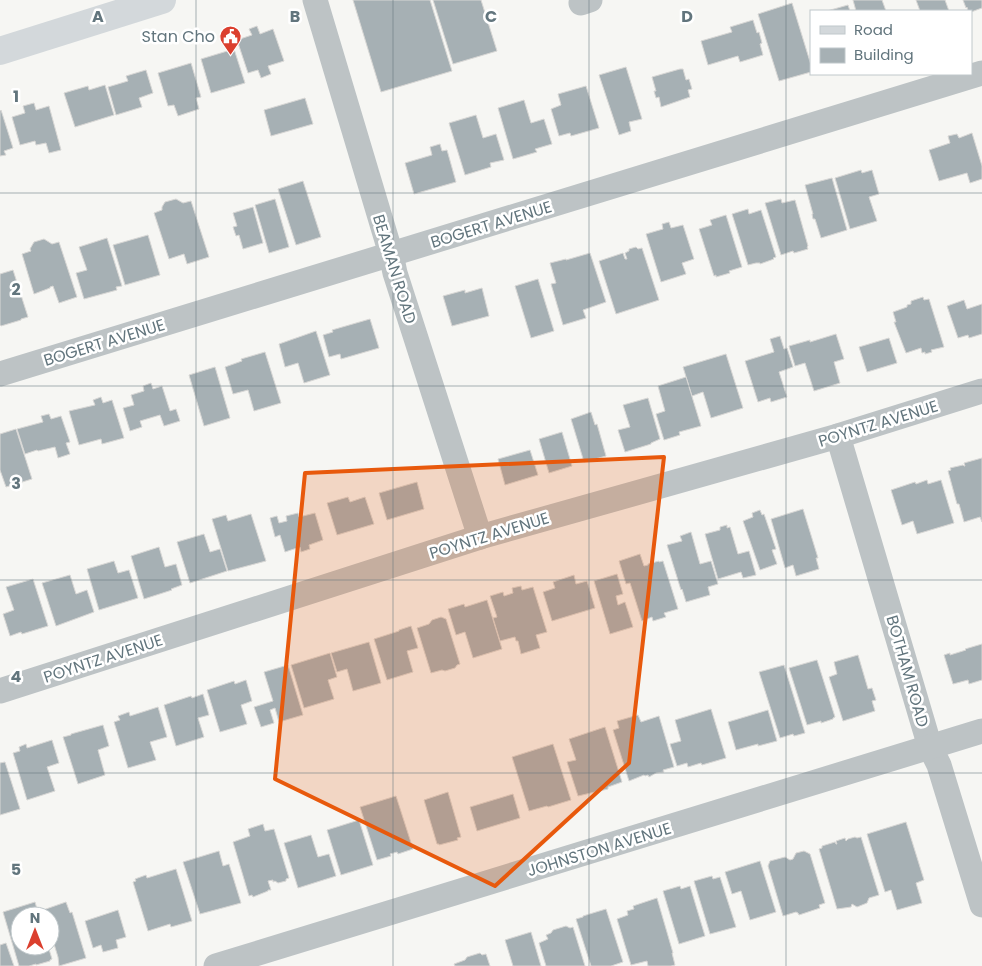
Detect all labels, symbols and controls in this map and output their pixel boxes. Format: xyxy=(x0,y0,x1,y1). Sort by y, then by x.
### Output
text: A xyxy=(92,5,104,28)
text: B xyxy=(290,5,300,28)
text: C xyxy=(485,5,497,28)
text: D xyxy=(681,5,693,28)
legend xyxy=(810,10,972,75)
text: Road xyxy=(854,19,893,40)
public building icon: Stan Cho xyxy=(219,24,243,55)
place label: Stan Cho xyxy=(142,25,215,48)
text: Building xyxy=(854,44,914,65)
text: 1 xyxy=(13,85,19,108)
street label: BOGERT AVENUE xyxy=(428,195,555,254)
street label: BEAMAN ROAD xyxy=(367,212,422,327)
text: 2 xyxy=(11,278,21,301)
street label: BOGERT AVENUE xyxy=(41,313,168,372)
street label: POYNTZ AVENUE xyxy=(815,394,941,453)
text: 3 xyxy=(11,472,21,495)
street label: POYNTZ AVENUE xyxy=(426,506,552,565)
street label: BOTHAM ROAD xyxy=(881,613,934,730)
street label: POYNTZ AVENUE xyxy=(41,628,166,689)
text: 4 xyxy=(11,665,22,688)
street label: JOHNSTON AVENUE xyxy=(524,817,674,882)
text: 5 xyxy=(11,858,21,881)
north arrow xyxy=(10,906,60,956)
text: N xyxy=(30,908,40,928)

